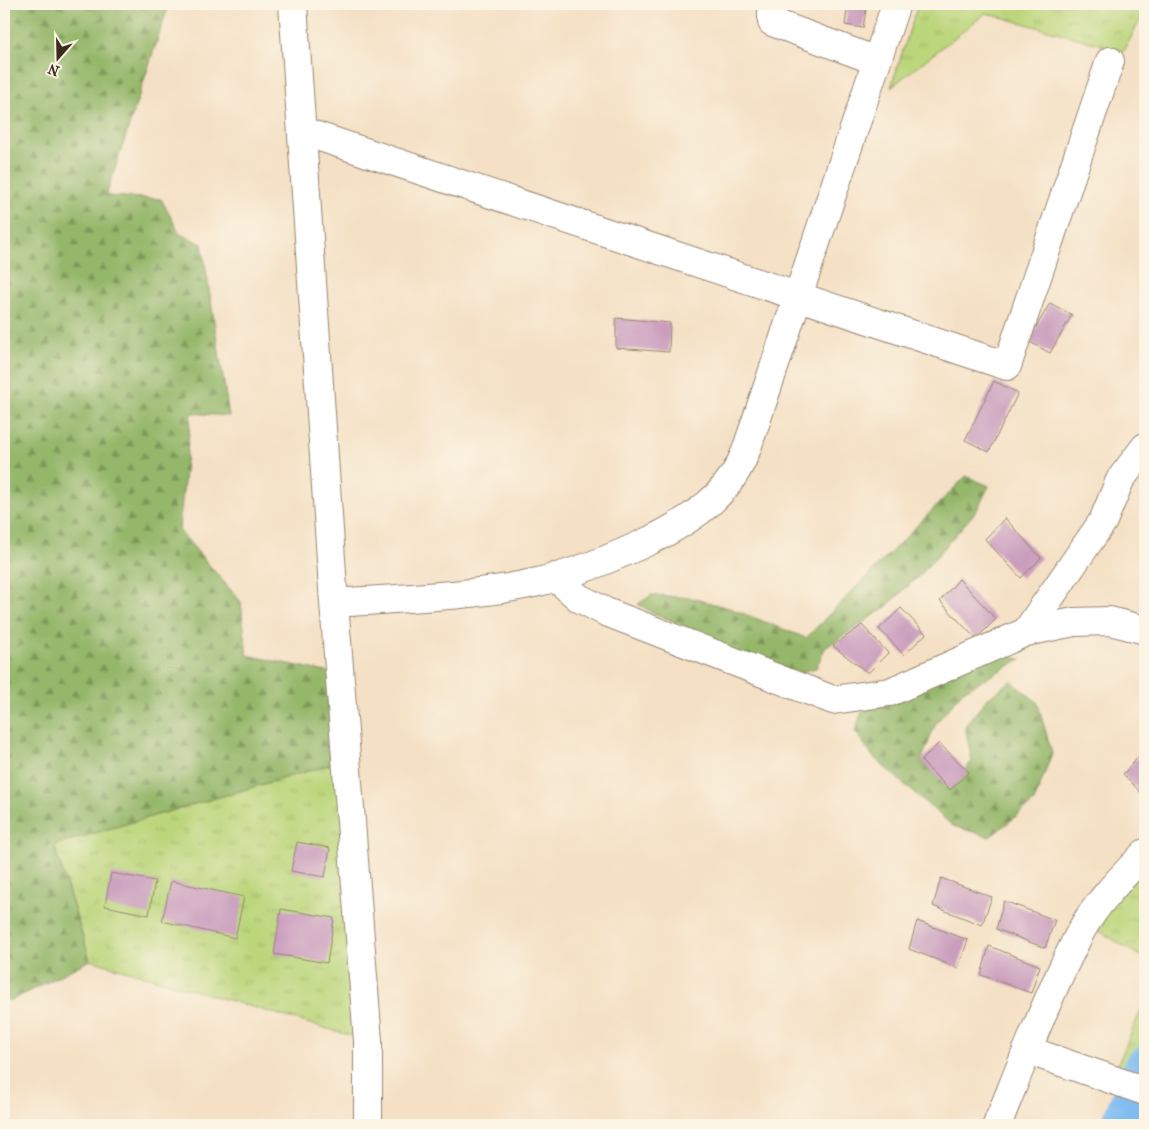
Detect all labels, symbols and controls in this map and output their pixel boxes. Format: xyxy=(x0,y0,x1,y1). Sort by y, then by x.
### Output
north arrow xyxy=(32,32,82,82)
text: N xyxy=(45,60,62,80)

